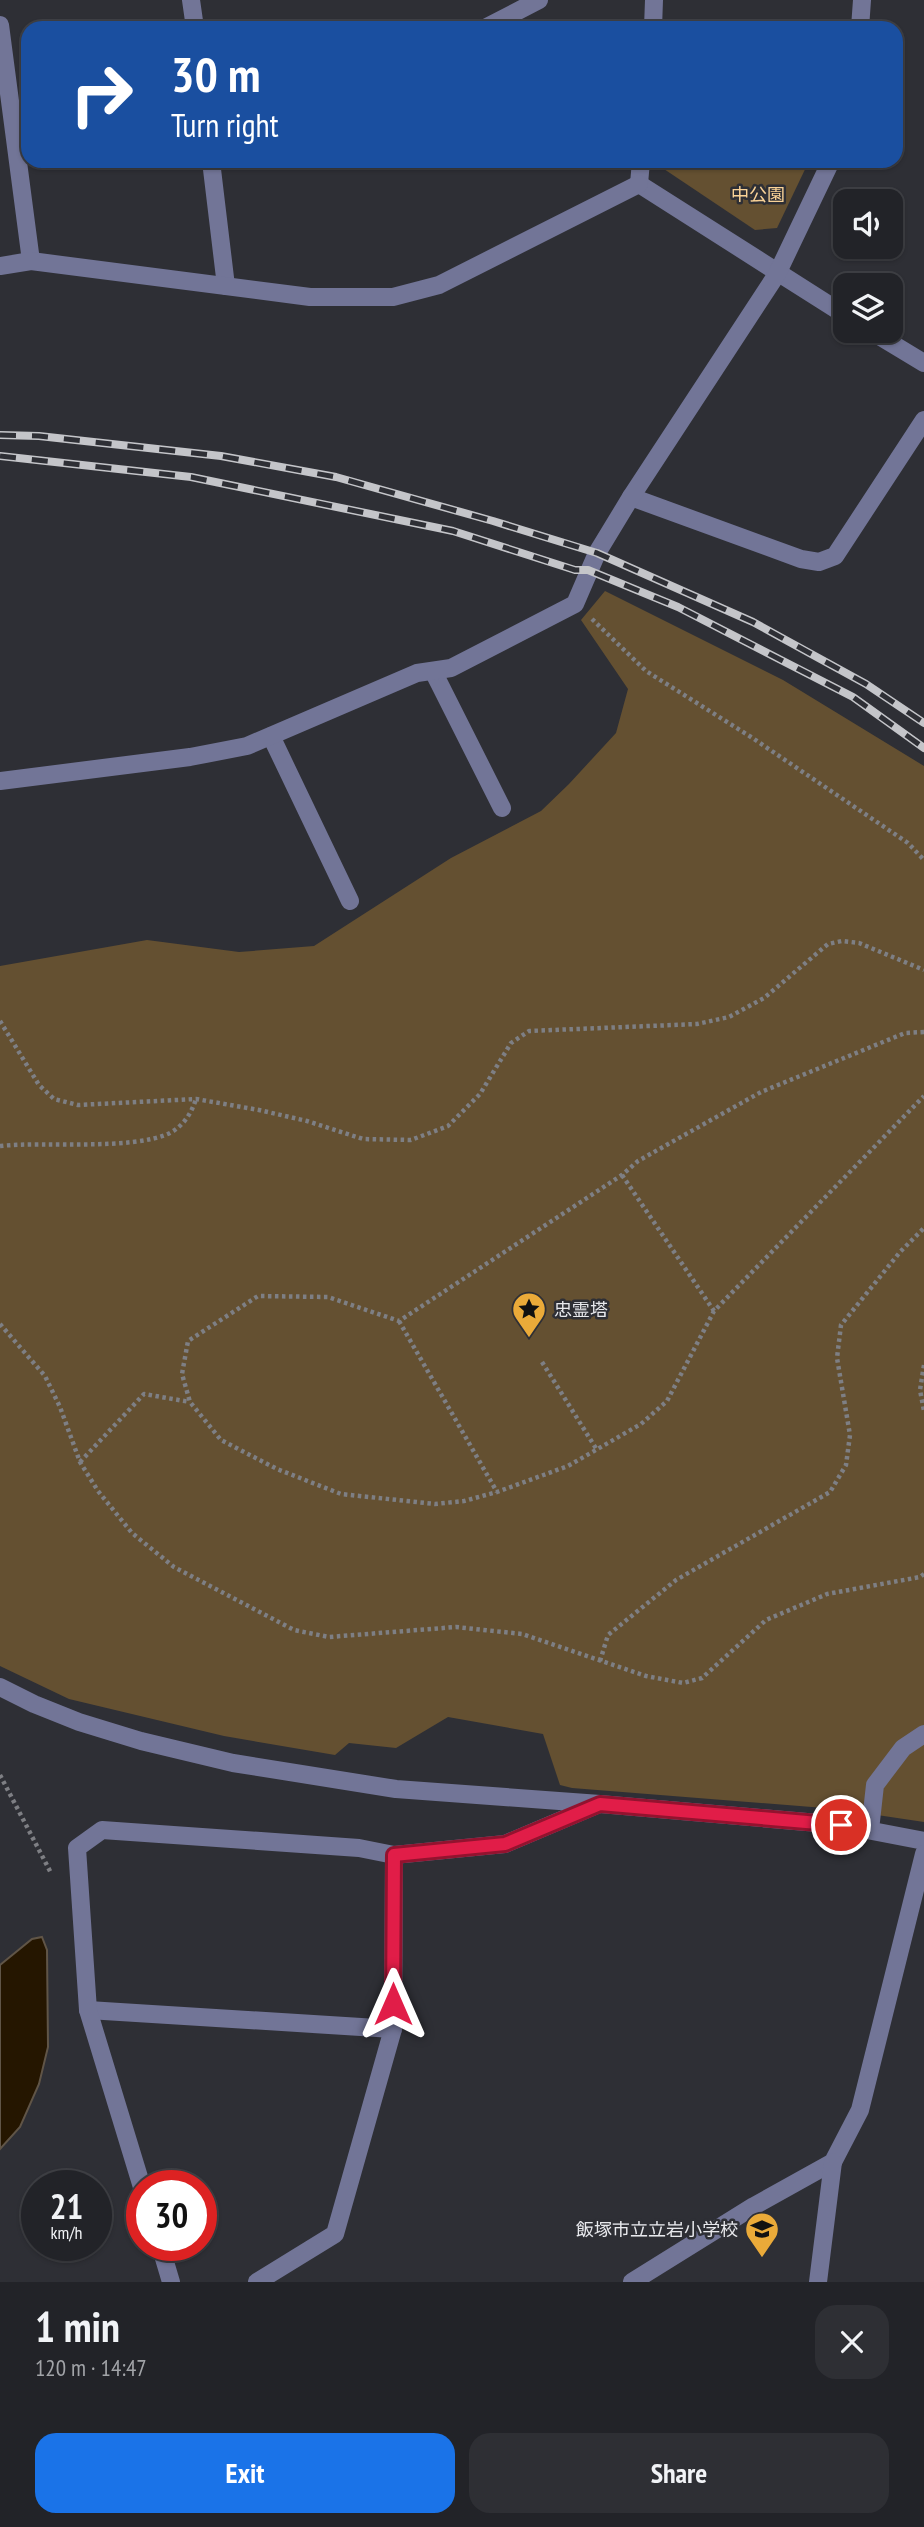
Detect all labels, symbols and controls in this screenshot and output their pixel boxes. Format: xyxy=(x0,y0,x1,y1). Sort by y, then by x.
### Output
text: 30 m xyxy=(171,42,260,106)
icon: right xyxy=(56,49,147,140)
text: Turn right xyxy=(171,104,279,146)
park label: 中公園 xyxy=(731,183,785,206)
map controls xyxy=(833,189,903,343)
button: sound xyxy=(833,189,903,259)
button: layers xyxy=(833,273,903,343)
place icon: 忠霊塔 xyxy=(510,1290,548,1339)
place label: 忠霊塔 xyxy=(554,1298,608,1321)
pin xyxy=(811,1795,871,1855)
icon: arrive xyxy=(822,1806,860,1844)
position arrow xyxy=(356,1967,430,2041)
speed limit sign: 30 xyxy=(126,2170,217,2261)
text: 21 xyxy=(50,2183,83,2229)
school or university icon: 飯塚市立立岩小学校 xyxy=(743,2210,781,2259)
place label: 飯塚市立立岩小学校 xyxy=(576,2218,738,2241)
text: km/h xyxy=(51,2221,82,2244)
text: 1 min xyxy=(35,2299,120,2354)
button: close xyxy=(815,2305,889,2379)
text: 120 m · 14:47 xyxy=(35,2353,147,2382)
button: Exit xyxy=(35,2433,455,2513)
button: Share xyxy=(469,2433,889,2513)

